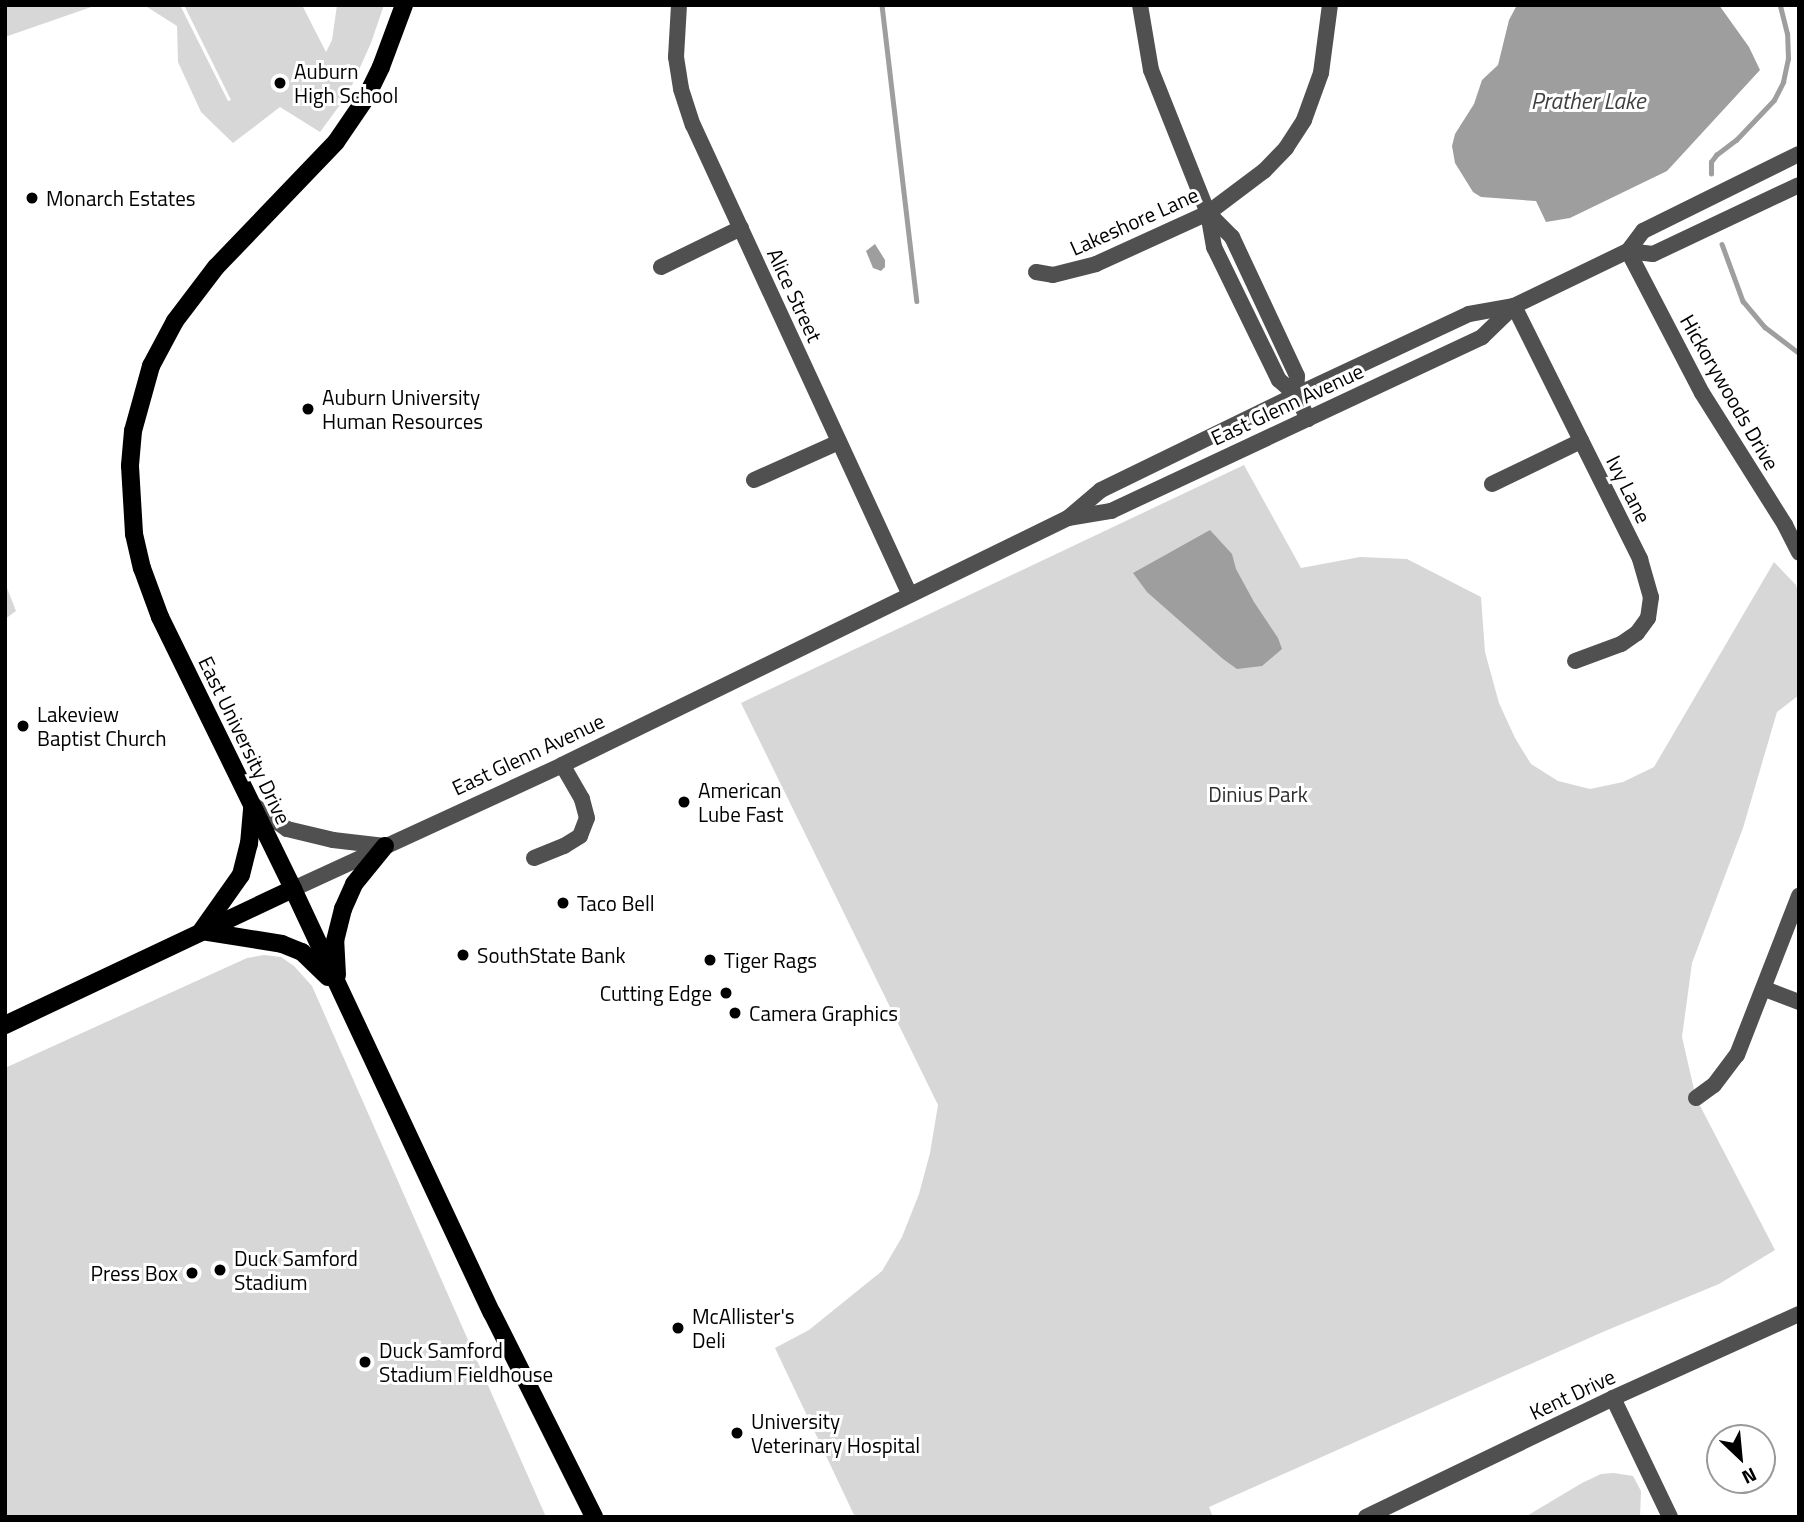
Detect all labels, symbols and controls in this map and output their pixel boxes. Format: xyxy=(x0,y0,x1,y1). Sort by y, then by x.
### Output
place label: Auburn High School xyxy=(294,58,398,108)
marker: Auburn High School xyxy=(272,75,288,91)
water label: Prather Lake xyxy=(1531,87,1645,115)
street label: Lakeshore Lane xyxy=(1066,181,1202,261)
place label: Monarch Estates xyxy=(46,185,196,211)
marker: Monarch Estates xyxy=(24,190,40,206)
street label: Alice Street xyxy=(762,244,828,346)
street label: Hickorywoods Drive xyxy=(1675,310,1785,474)
street label: East Glenn Avenue xyxy=(1207,358,1367,450)
place label: Auburn University Human Resources xyxy=(322,384,483,434)
marker: Auburn University Human Resources xyxy=(300,401,316,417)
street label: Ivy Lane xyxy=(1601,451,1657,527)
street label: East University Drive xyxy=(193,652,297,828)
place label: Lakeview Baptist Church xyxy=(37,701,167,751)
street label: East Glenn Avenue xyxy=(448,708,608,800)
marker: Lakeview Baptist Church xyxy=(15,718,31,734)
place label: American Lube Fast xyxy=(698,777,783,827)
park label: Dinius Park xyxy=(1208,781,1308,807)
marker: American Lube Fast xyxy=(676,794,692,810)
place label: Taco Bell xyxy=(577,890,655,916)
marker: Taco Bell xyxy=(555,895,571,911)
place label: SouthState Bank xyxy=(477,942,626,968)
marker: SouthState Bank xyxy=(455,947,471,963)
place label: Tiger Rags xyxy=(724,947,817,973)
marker: Tiger Rags xyxy=(702,952,718,968)
place label: Cutting Edge xyxy=(600,980,712,1006)
marker: Cutting Edge xyxy=(718,985,734,1001)
place label: Camera Graphics xyxy=(749,1000,898,1026)
marker: Camera Graphics xyxy=(727,1005,743,1021)
place label: Duck Samford Stadium xyxy=(234,1245,358,1295)
place label: Press Box xyxy=(90,1260,178,1286)
marker: Duck Samford Stadium xyxy=(212,1262,228,1278)
marker: Press Box xyxy=(184,1265,200,1281)
place label: McAllister's Deli xyxy=(692,1303,795,1353)
marker: McAllister's Deli xyxy=(670,1320,686,1336)
place label: Duck Samford Stadium Fieldhouse xyxy=(379,1337,553,1387)
marker: Duck Samford Stadium Fieldhouse xyxy=(357,1354,373,1370)
street label: Kent Drive xyxy=(1525,1363,1619,1425)
place label: University Veterinary Hospital xyxy=(751,1408,920,1458)
north arrow xyxy=(1706,1424,1776,1494)
marker: University Veterinary Hospital xyxy=(729,1425,745,1441)
text: N xyxy=(1737,1461,1762,1492)

